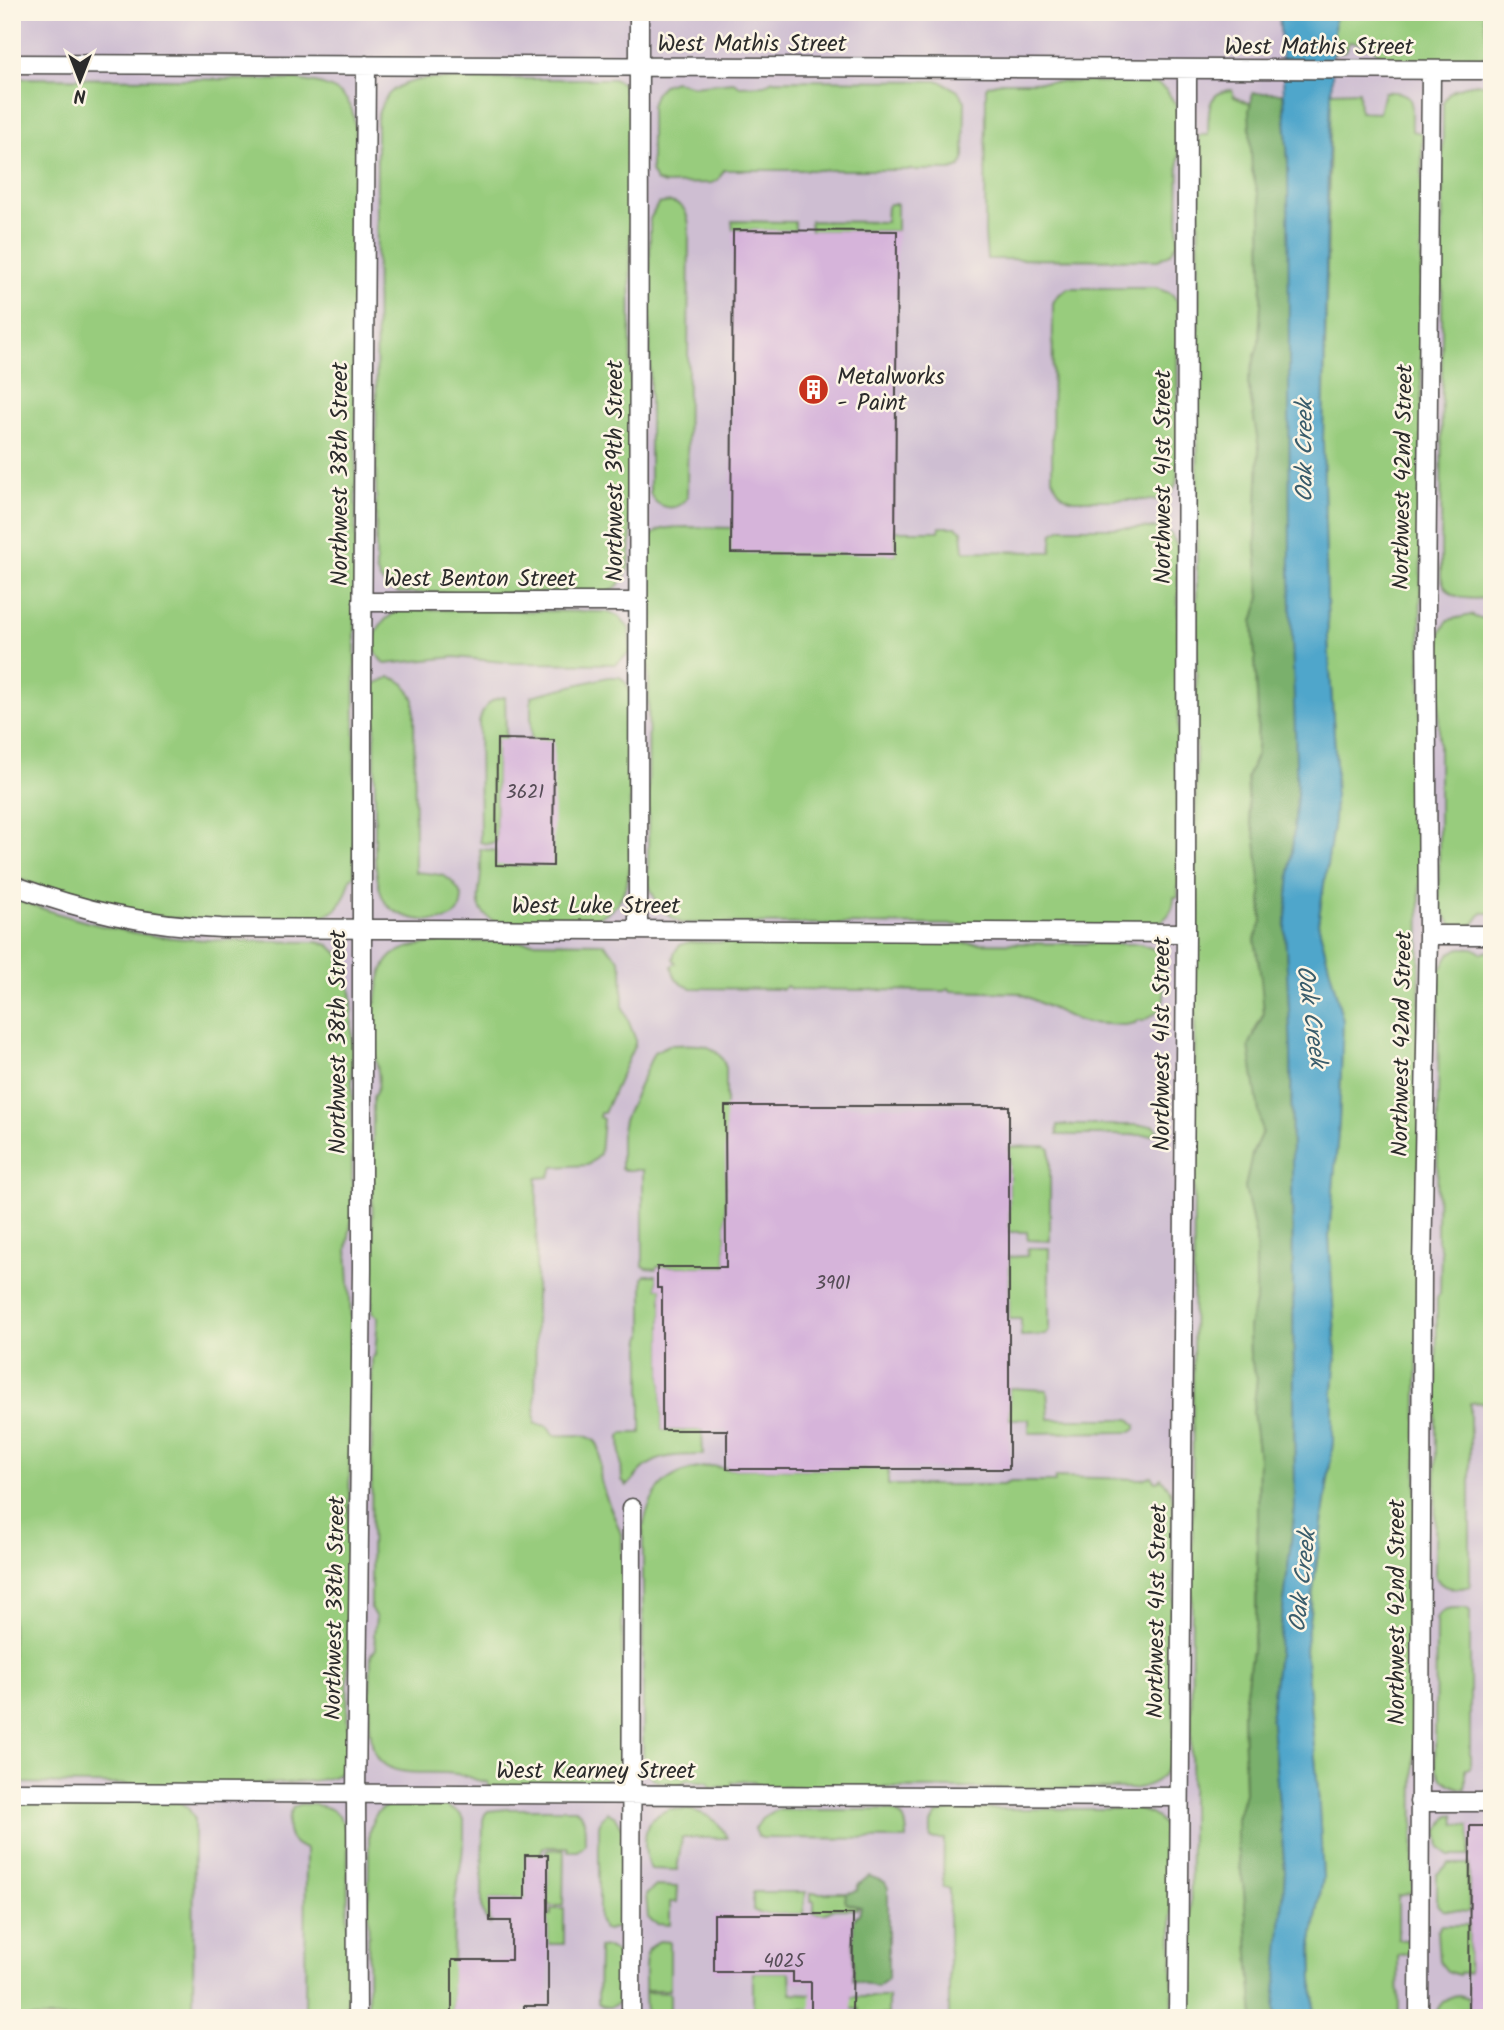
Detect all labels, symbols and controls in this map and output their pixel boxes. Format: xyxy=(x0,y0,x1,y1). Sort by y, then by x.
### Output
street label: West Mathis Street xyxy=(657,27,848,63)
street label: West Mathis Street xyxy=(1224,30,1415,66)
north arrow xyxy=(46,46,116,116)
text: N xyxy=(74,80,86,110)
street label: Northwest 39th Street xyxy=(598,359,634,582)
place label: Metalworks - Paint xyxy=(837,360,945,422)
street label: Northwest 38th Street xyxy=(323,361,359,586)
street label: Northwest 42nd Street xyxy=(1384,363,1424,590)
street label: Northwest 41st Street xyxy=(1146,369,1182,584)
building icon: Metalworks - Paint xyxy=(797,372,831,406)
water label: Oak Creek xyxy=(1286,396,1325,502)
street label: West Benton Street xyxy=(384,562,577,598)
house number: 3621 xyxy=(506,778,544,808)
street label: West Luke Street xyxy=(512,889,681,925)
street label: Northwest 38th Street xyxy=(321,929,357,1154)
street label: Northwest 42nd Street xyxy=(1383,930,1423,1157)
street label: Northwest 41st Street xyxy=(1145,936,1181,1151)
water label: Oak Creek xyxy=(1284,963,1337,1073)
house number: 3901 xyxy=(815,1269,851,1299)
street label: Northwest 38th Street xyxy=(316,1494,356,1721)
street label: Northwest 42nd Street xyxy=(1380,1498,1416,1725)
street label: Northwest 41st Street xyxy=(1138,1502,1178,1719)
water label: Oak Creek xyxy=(1279,1525,1329,1634)
street label: West Kearney Street xyxy=(496,1754,697,1790)
house number: 4025 xyxy=(763,1947,806,1977)

